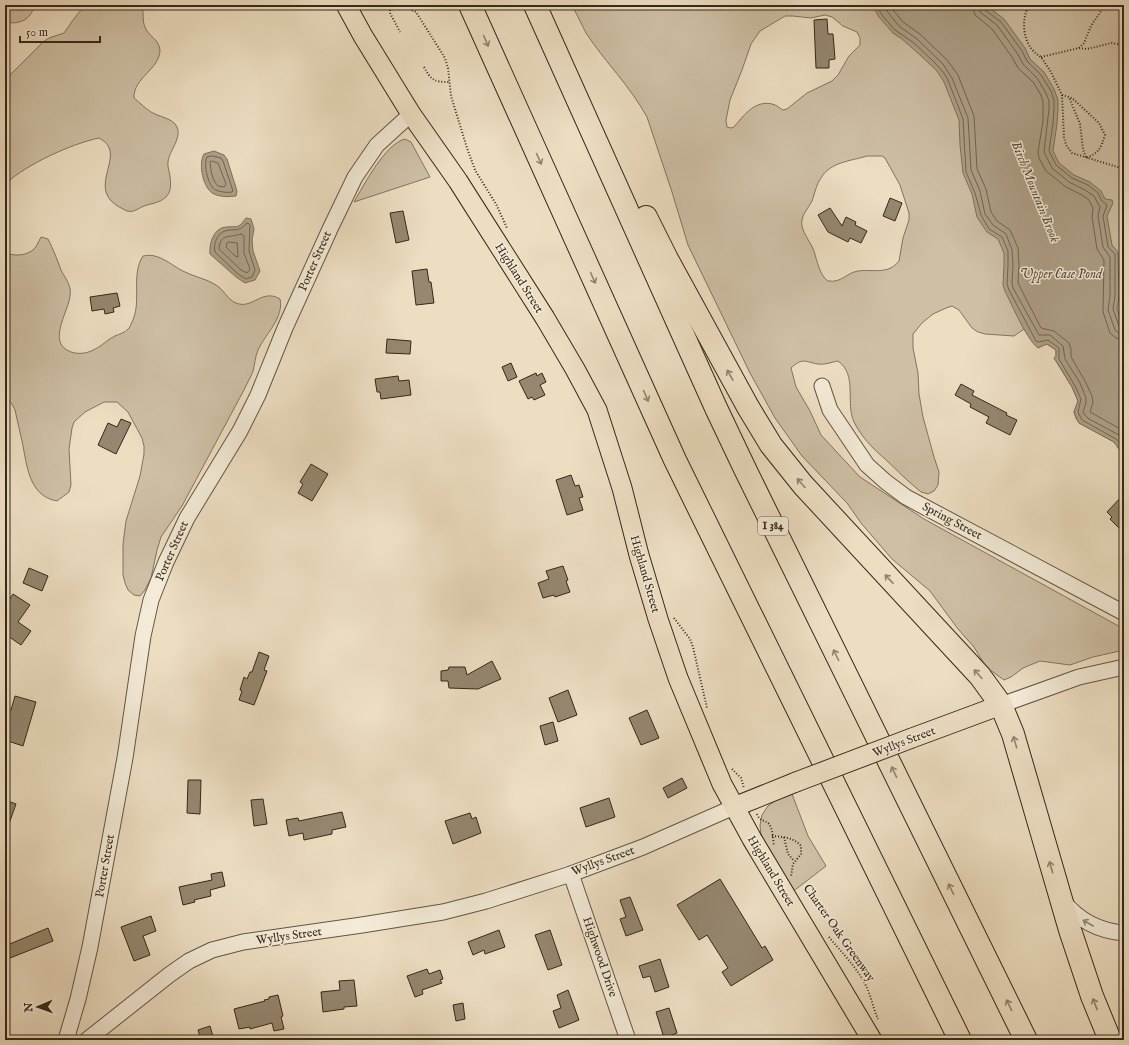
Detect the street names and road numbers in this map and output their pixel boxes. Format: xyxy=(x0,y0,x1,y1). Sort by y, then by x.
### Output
street label: Porter Street xyxy=(295,229,335,293)
street label: Highland Street xyxy=(491,240,547,316)
street label: Spring Street xyxy=(919,499,984,544)
road number: I 384 xyxy=(758,517,788,535)
street label: Porter Street xyxy=(152,519,192,583)
street label: Highland Street xyxy=(627,533,663,615)
street label: Wyllys Street xyxy=(870,723,938,761)
street label: Porter Street xyxy=(92,833,118,899)
street label: Highland Street xyxy=(744,833,798,909)
street label: Wyllys Street xyxy=(569,843,637,879)
street label: Charter Oak Greenway xyxy=(800,881,878,985)
street label: Highwood Drive xyxy=(579,915,621,1000)
street label: Wyllys Street xyxy=(255,924,323,948)

